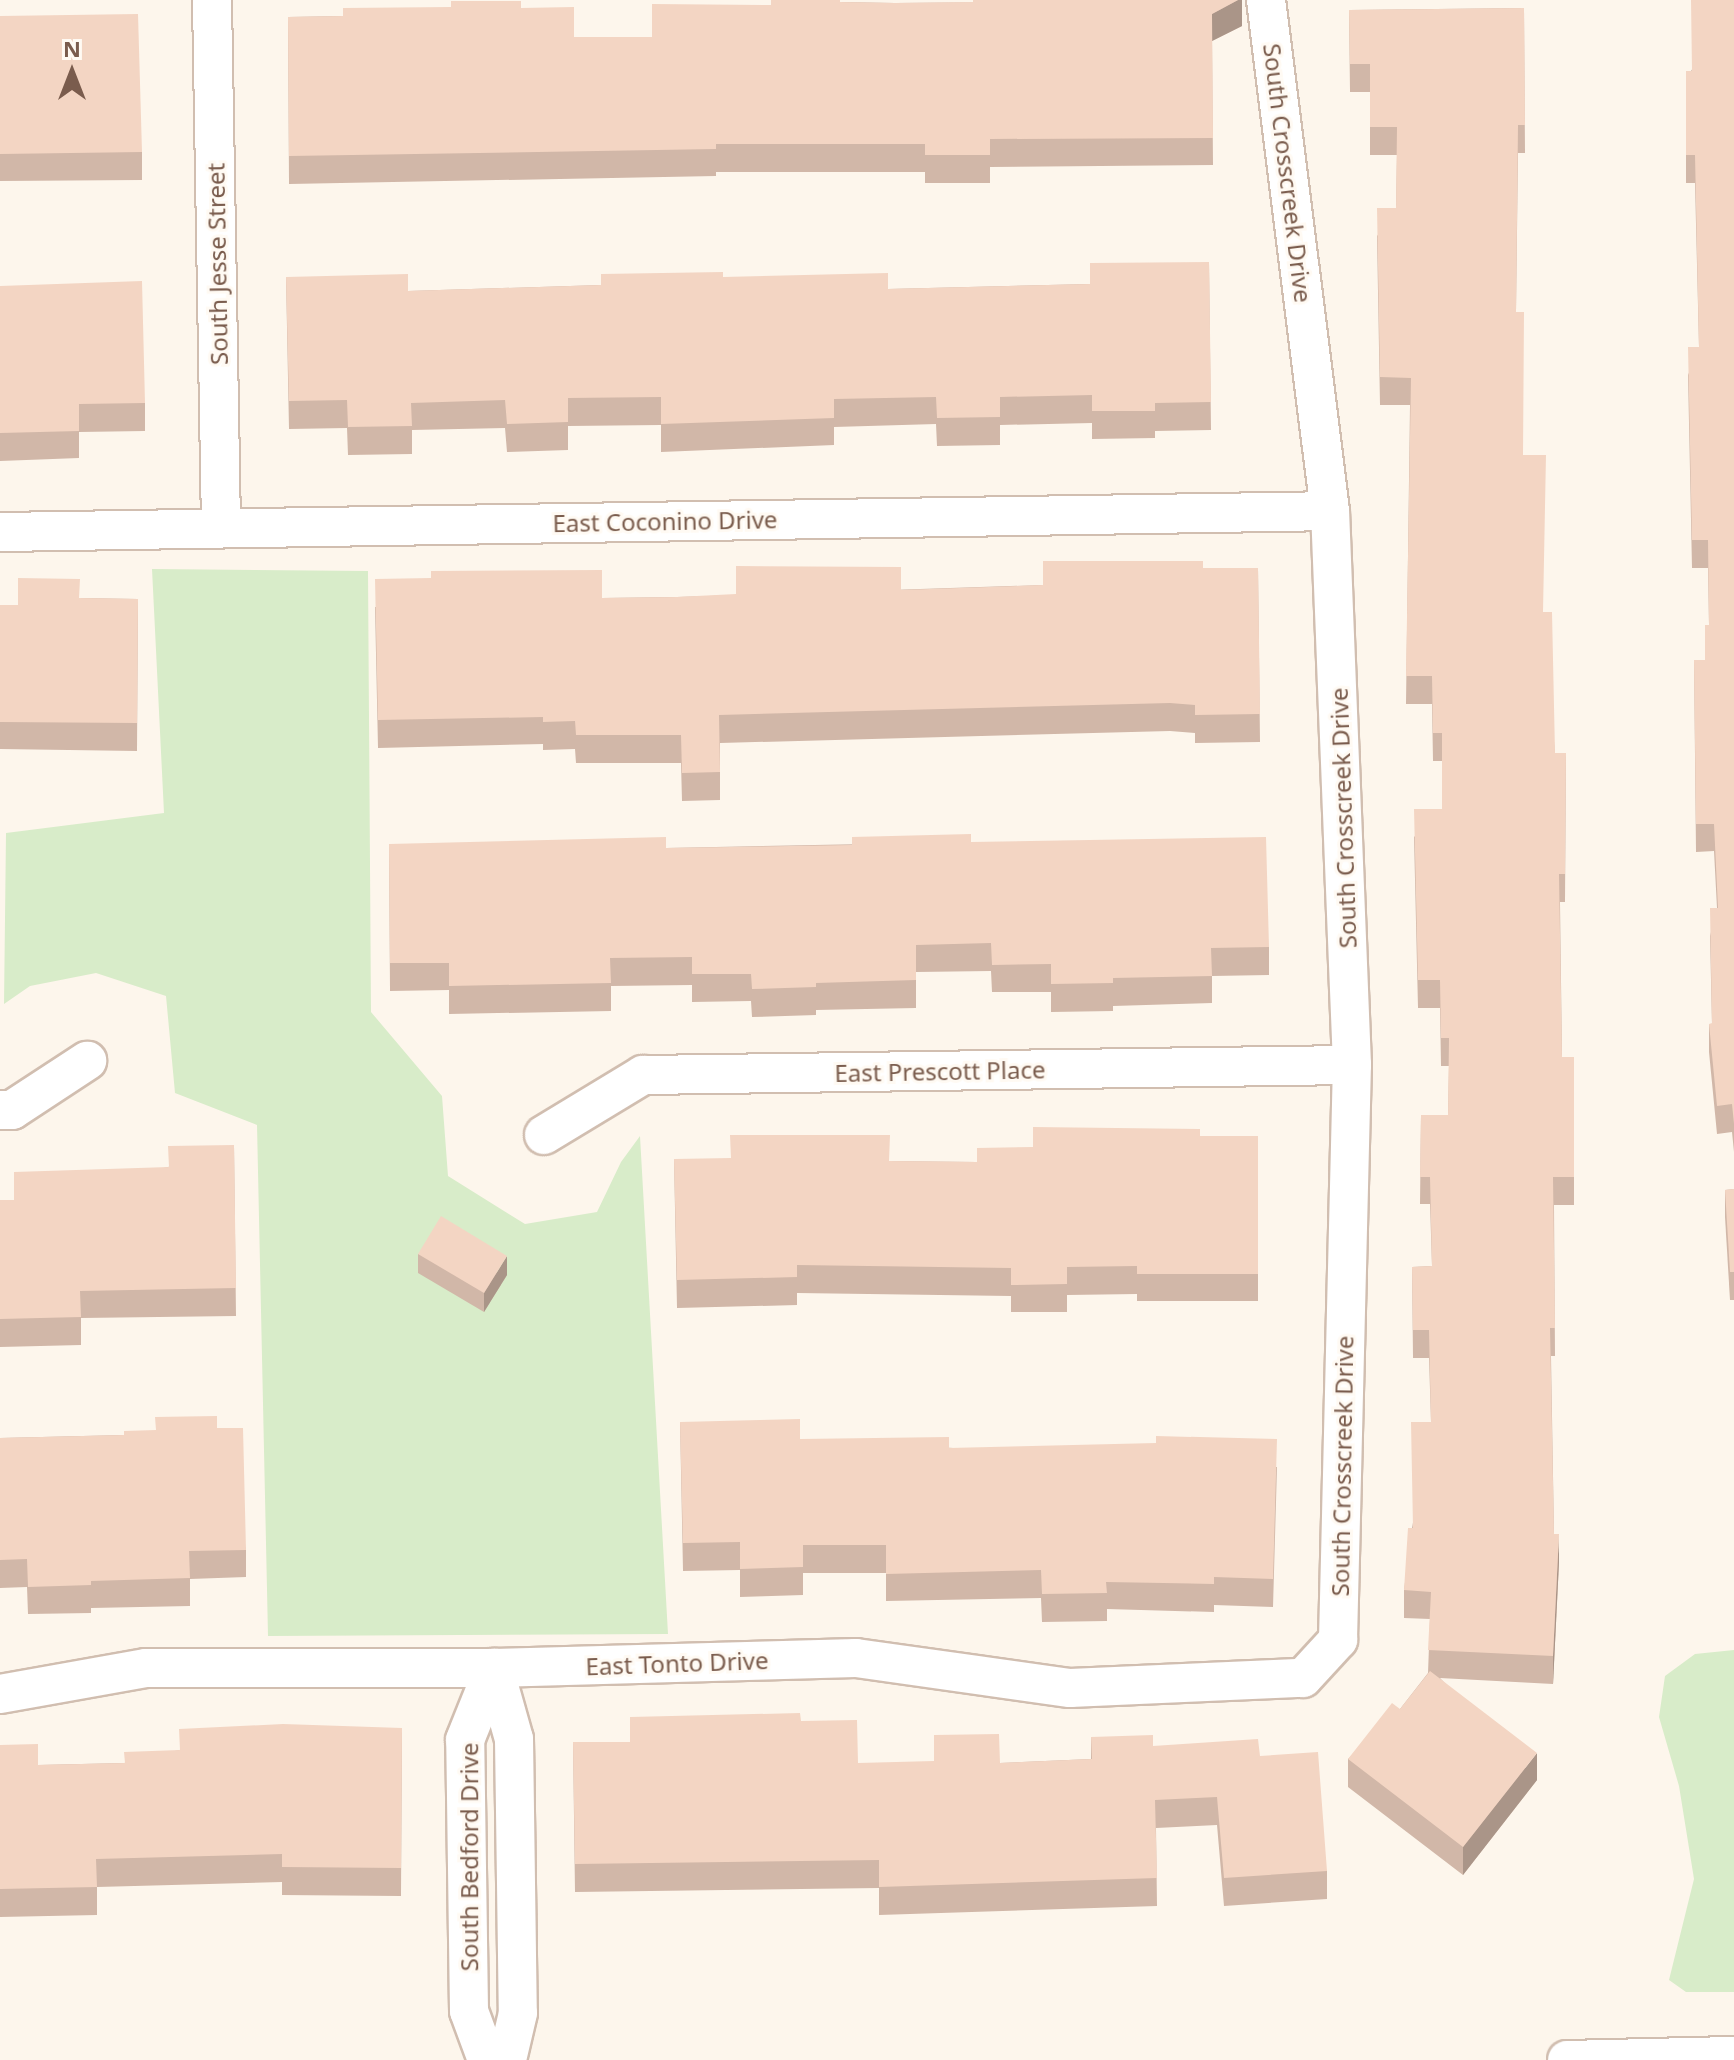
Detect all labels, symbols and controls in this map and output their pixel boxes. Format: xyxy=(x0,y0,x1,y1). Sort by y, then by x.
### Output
north arrow xyxy=(32,32,112,112)
text: N xyxy=(63,33,81,63)
street label: South Crosscreek Drive xyxy=(1258,42,1318,304)
street label: South Jesse Street xyxy=(201,163,233,365)
street label: East Coconino Drive xyxy=(552,505,778,537)
street label: South Crosscreek Drive xyxy=(1324,687,1362,949)
street label: East Prescott Place xyxy=(834,1055,1046,1087)
street label: South Crosscreek Drive xyxy=(1325,1335,1359,1597)
street label: East Tonto Drive xyxy=(585,1645,769,1681)
street label: South Bedford Drive xyxy=(455,1743,483,1971)

